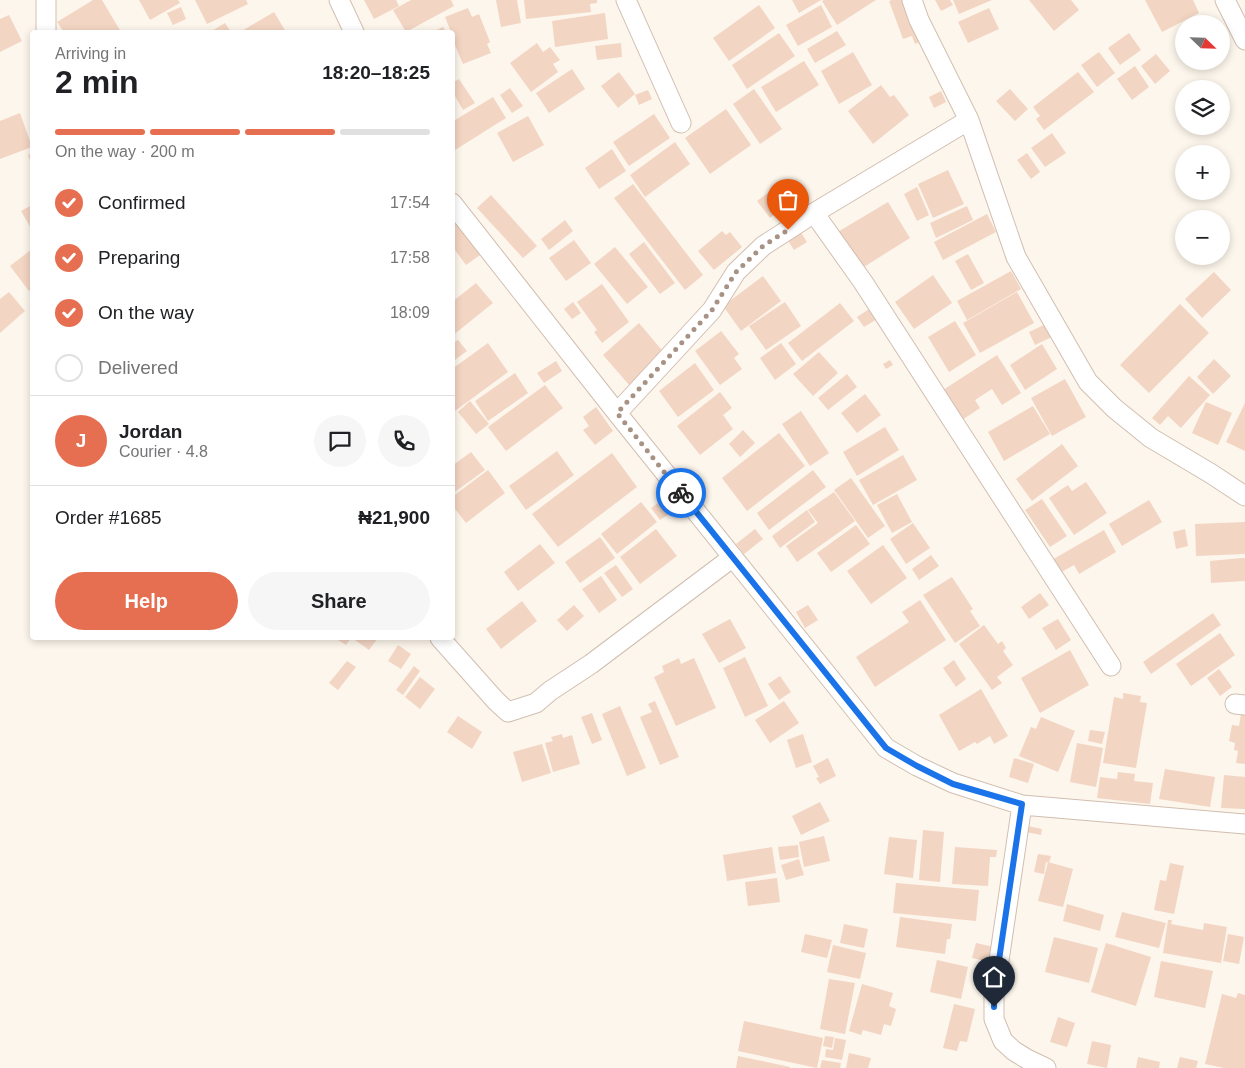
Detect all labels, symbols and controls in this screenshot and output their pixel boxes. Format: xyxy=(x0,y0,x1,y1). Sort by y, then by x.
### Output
north arrow xyxy=(1175,15,1230,70)
map controls xyxy=(1175,15,1230,265)
text: Arriving in xyxy=(55,45,126,62)
text: 18:20–18:25 xyxy=(322,62,430,83)
text: 2 min xyxy=(55,64,139,100)
button: layers xyxy=(1175,80,1230,135)
text: On the way · 200 m xyxy=(55,143,195,160)
button: + xyxy=(1175,145,1230,200)
pin xyxy=(767,179,809,230)
icon: bag xyxy=(774,186,802,214)
icon: check xyxy=(55,189,83,217)
text: Confirmed xyxy=(98,192,186,213)
text: 17:54 xyxy=(390,194,430,211)
button: − xyxy=(1175,210,1230,265)
icon: check xyxy=(55,244,83,272)
text: Preparing xyxy=(98,247,180,268)
text: 17:58 xyxy=(390,249,430,266)
icon: check xyxy=(55,299,83,327)
text: On the way xyxy=(98,302,194,323)
text: 18:09 xyxy=(390,304,430,321)
text: Delivered xyxy=(98,357,178,378)
button: chat xyxy=(314,415,366,467)
button: phone xyxy=(378,415,430,467)
text: Jordan xyxy=(119,421,182,442)
text: J xyxy=(76,430,86,451)
text: Courier · 4.8 xyxy=(119,443,208,460)
courier xyxy=(656,468,706,518)
icon: bike xyxy=(667,479,695,507)
text: Order #1685 xyxy=(55,507,162,528)
text: ₦21,900 xyxy=(358,507,430,528)
button: Help xyxy=(55,572,238,630)
button: Share xyxy=(248,572,430,630)
pin xyxy=(973,956,1015,1007)
icon: home xyxy=(980,963,1008,991)

